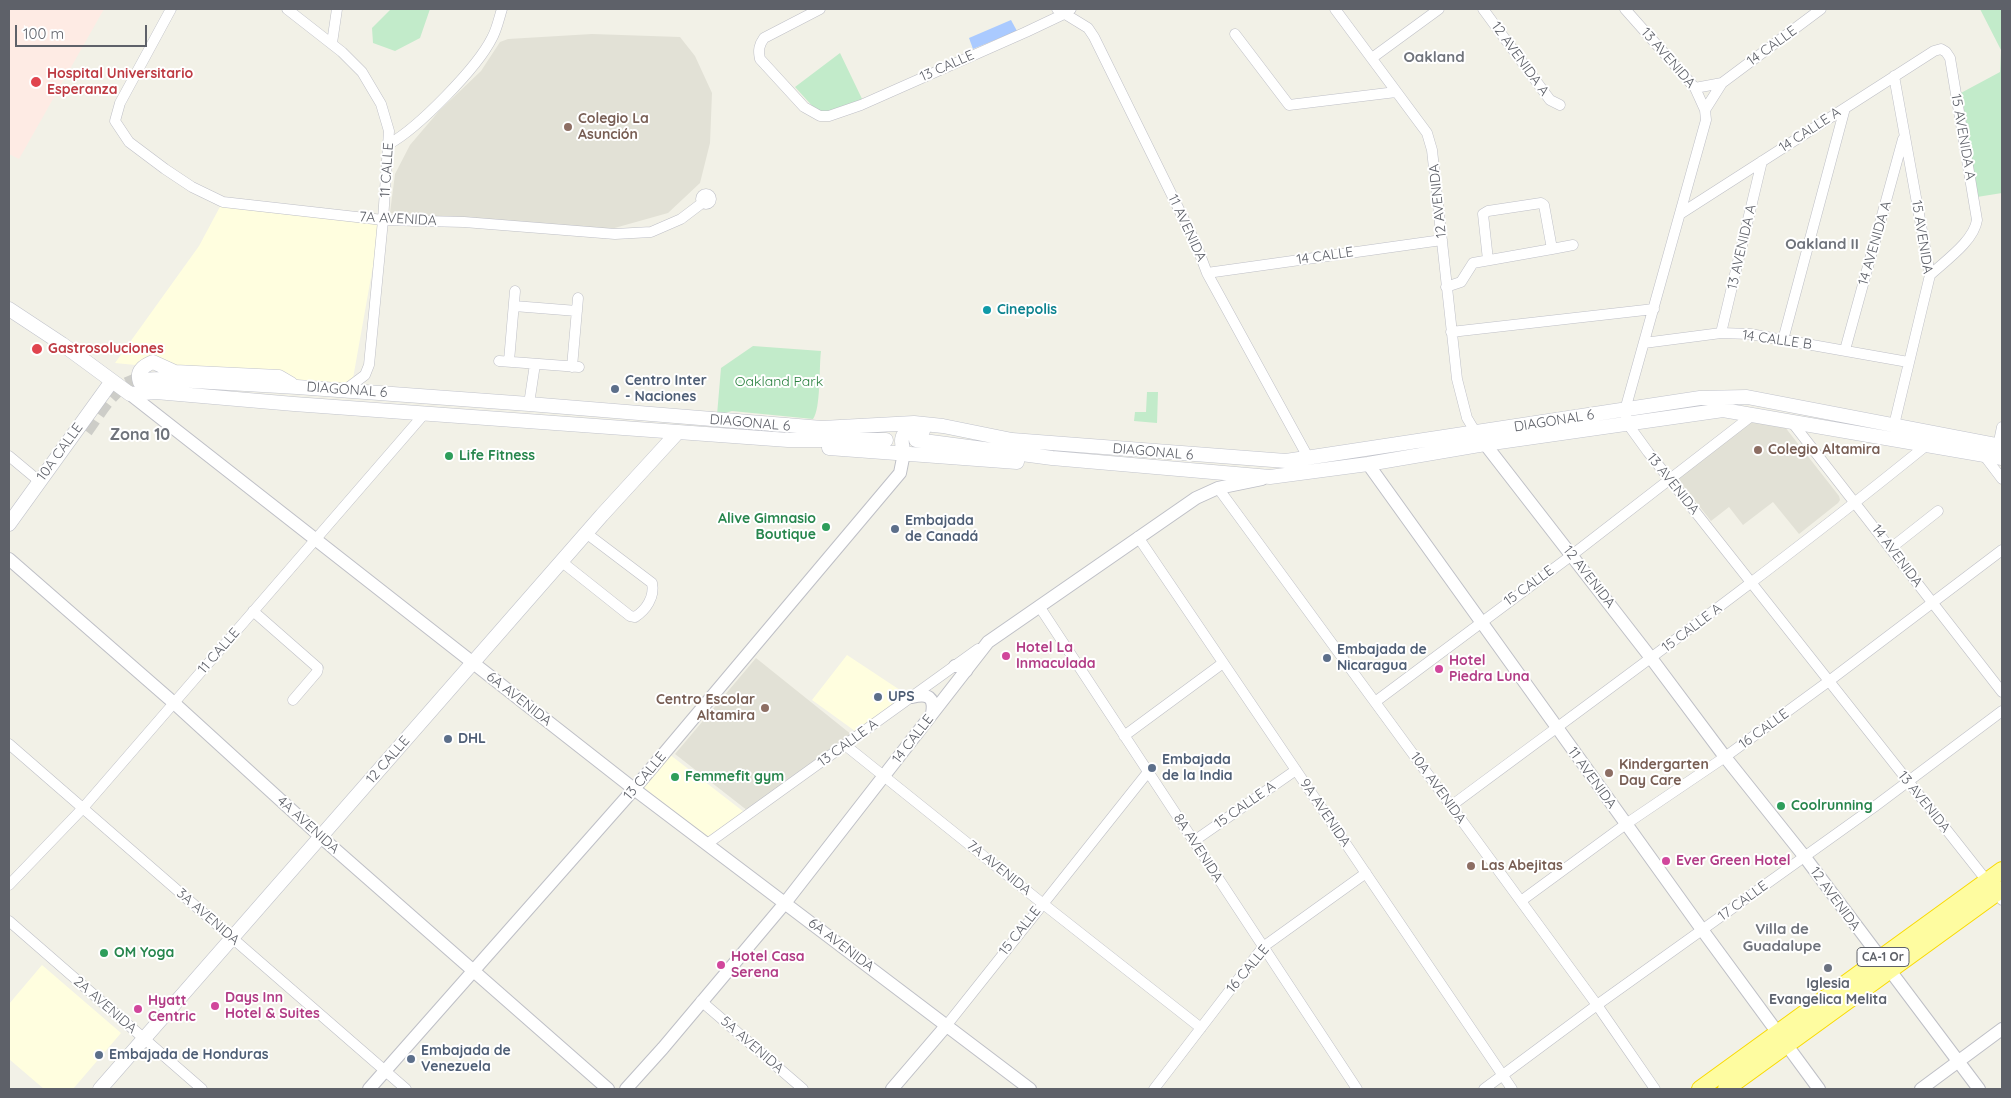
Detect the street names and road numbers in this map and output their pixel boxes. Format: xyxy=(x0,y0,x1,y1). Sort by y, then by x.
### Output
street label: 12 AVENIDA A xyxy=(1488,19,1552,99)
street label: 14 CALLE xyxy=(1744,22,1800,70)
street label: 13 AVENIDA xyxy=(1637,25,1699,91)
street label: 13 CALLE xyxy=(917,47,977,85)
street label: 15 AVENIDA A xyxy=(1947,93,1979,181)
street label: 14 CALLE A xyxy=(1776,104,1844,156)
street label: 11 CALLE xyxy=(377,142,397,198)
street label: 12 AVENIDA xyxy=(1426,163,1450,239)
street label: 11 AVENIDA xyxy=(1164,192,1210,264)
street label: 14 AVENIDA A xyxy=(1855,199,1895,287)
street label: 15 AVENIDA xyxy=(1908,199,1936,275)
street label: 13 AVENIDA A xyxy=(1724,203,1760,291)
street label: 7A AVENIDA xyxy=(359,209,437,229)
street label: 14 CALLE xyxy=(1296,244,1354,268)
street label: 14 CALLE B xyxy=(1741,327,1813,353)
street label: DIAGONAL 6 xyxy=(306,379,388,401)
street label: DIAGONAL 6 xyxy=(1513,406,1595,436)
street label: DIAGONAL 6 xyxy=(709,411,791,435)
street label: 10A CALLE xyxy=(33,420,87,484)
street label: DIAGONAL 6 xyxy=(1112,440,1194,464)
street label: 13 AVENIDA xyxy=(1643,450,1703,518)
street label: 14 AVENIDA xyxy=(1868,521,1926,591)
street label: 12 AVENIDA xyxy=(1559,542,1619,612)
street label: 15 CALLE xyxy=(1501,562,1557,610)
street label: 15 CALLE A xyxy=(1659,600,1725,656)
street label: 11 CALLE xyxy=(195,625,243,677)
street label: 6A AVENIDA xyxy=(483,668,555,730)
street label: 16 CALLE xyxy=(1736,705,1792,753)
street label: 14 CALLE xyxy=(889,711,937,767)
street label: 13 CALLE A xyxy=(815,716,881,770)
street label: 12 CALLE xyxy=(363,733,413,787)
street label: 11 AVENIDA xyxy=(1564,744,1620,812)
street label: 13 CALLE xyxy=(620,749,670,803)
street label: 10A AVENIDA xyxy=(1406,749,1470,827)
street label: 13 AVENIDA xyxy=(1894,768,1954,836)
street label: 9A AVENIDA xyxy=(1296,776,1354,850)
street label: 15 CALLE A xyxy=(1211,778,1279,832)
street label: 4A AVENIDA xyxy=(273,793,343,857)
street label: 8A AVENIDA xyxy=(1170,811,1226,885)
street label: 7A AVENIDA xyxy=(963,837,1035,899)
street label: 12 AVENIDA xyxy=(1806,864,1864,934)
street label: 17 CALLE xyxy=(1715,877,1771,925)
street label: 3A AVENIDA xyxy=(173,885,243,949)
street label: 15 CALLE xyxy=(996,903,1044,959)
street label: 6A AVENIDA xyxy=(805,915,877,975)
street label: 16 CALLE xyxy=(1223,942,1273,996)
road number: CA-1 Or xyxy=(1857,948,1909,966)
street label: 2A AVENIDA xyxy=(70,973,140,1037)
street label: 5A AVENIDA xyxy=(717,1013,787,1077)

